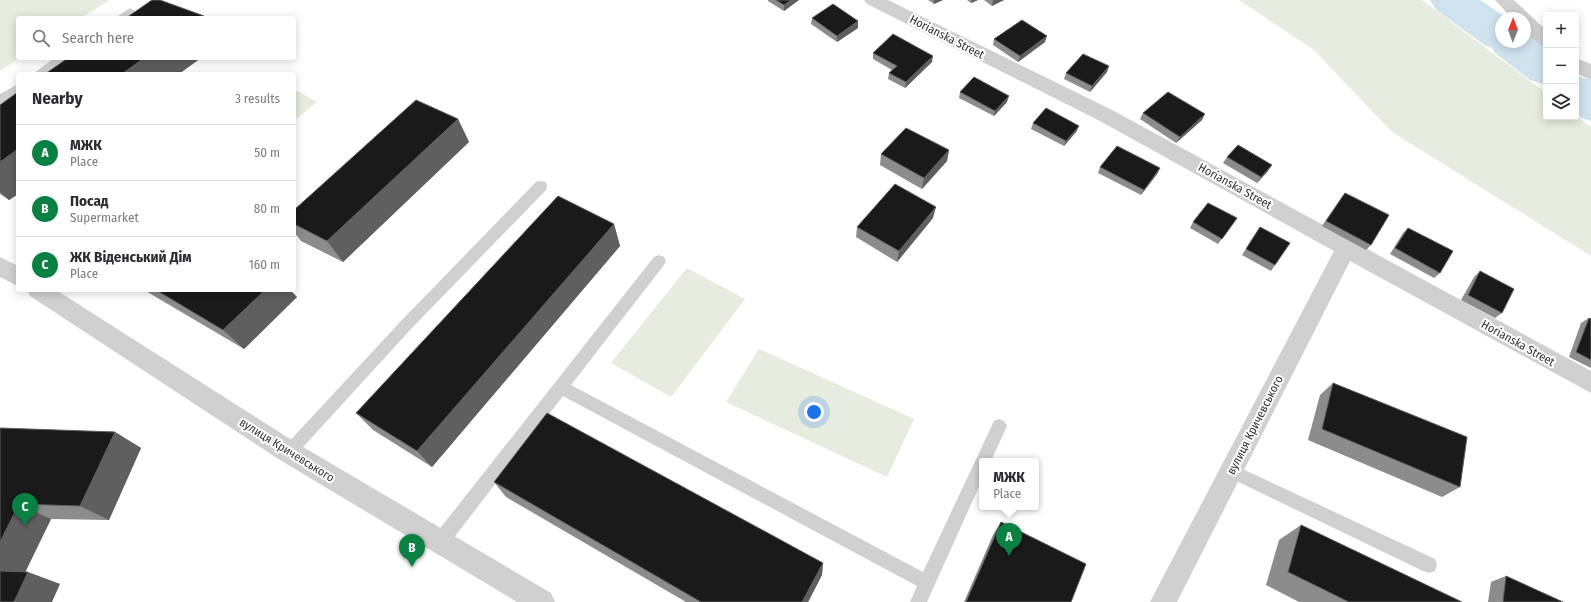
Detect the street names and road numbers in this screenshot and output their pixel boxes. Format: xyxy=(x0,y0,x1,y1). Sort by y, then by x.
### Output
street label: Horianska Street xyxy=(907,12,987,62)
street label: Horianska Street xyxy=(1196,160,1274,212)
street label: Horianska Street xyxy=(1479,317,1557,369)
street label: вулиця Кричевського xyxy=(1224,373,1286,477)
street label: вулиця Кричевського xyxy=(237,415,337,485)

